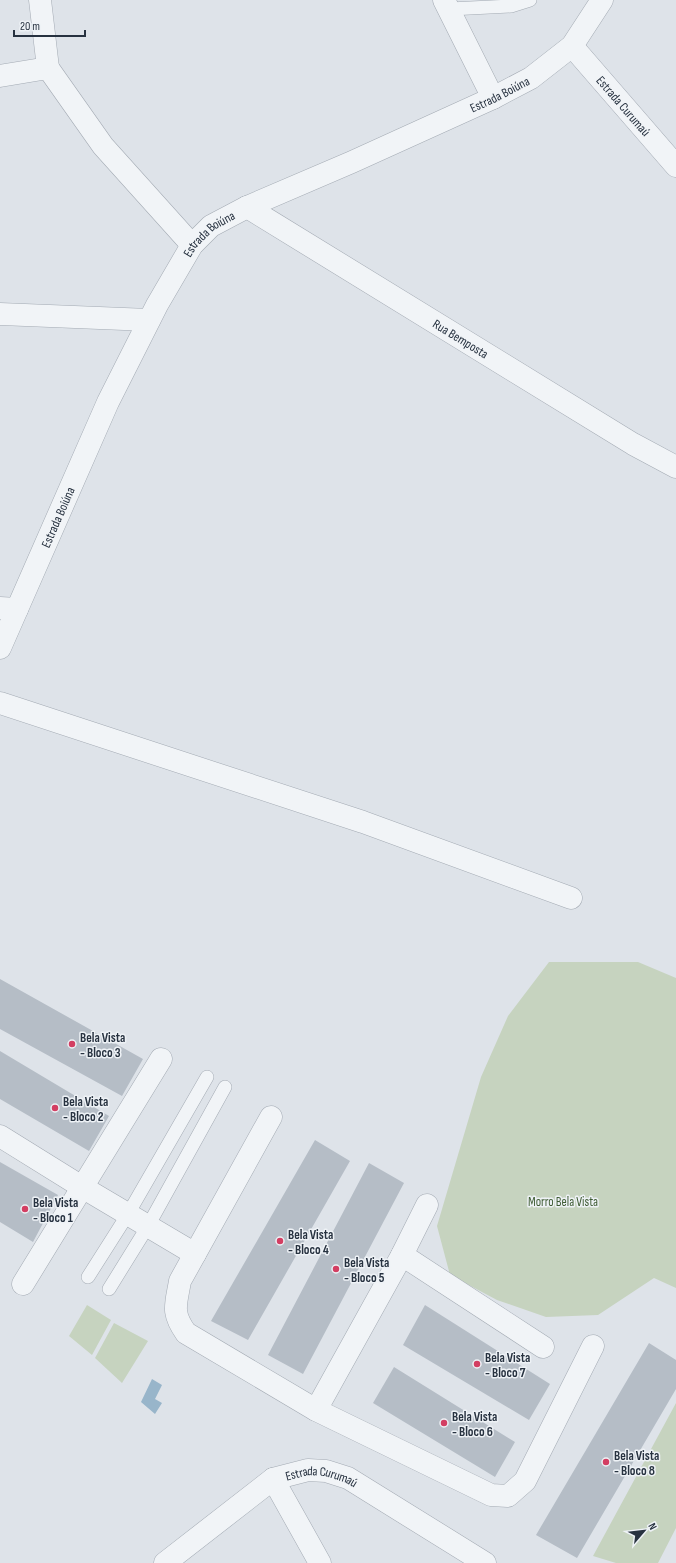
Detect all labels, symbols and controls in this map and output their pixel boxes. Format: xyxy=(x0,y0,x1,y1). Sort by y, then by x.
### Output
scale bar xyxy=(14,12,85,38)
text: 20 m xyxy=(20,19,40,34)
street label: Estrada Boiúna xyxy=(468,73,533,116)
street label: Estrada Curumaú xyxy=(592,73,654,140)
street label: Estrada Boiúna xyxy=(180,208,238,260)
street label: Rua Bemposta xyxy=(430,316,491,362)
street label: Estrada Boiúna xyxy=(38,485,79,550)
place label: Bela Vista - Bloco 3 xyxy=(80,1030,125,1061)
marker: Bela Vista - Bloco 3 xyxy=(67,1039,77,1049)
place label: Bela Vista - Bloco 2 xyxy=(63,1094,108,1125)
marker: Bela Vista - Bloco 2 xyxy=(50,1103,60,1113)
park label: Morro Bela Vista xyxy=(528,1194,598,1210)
place label: Bela Vista - Bloco 1 xyxy=(33,1195,78,1226)
marker: Bela Vista - Bloco 1 xyxy=(20,1204,30,1214)
place label: Bela Vista - Bloco 4 xyxy=(288,1227,333,1258)
marker: Bela Vista - Bloco 4 xyxy=(275,1236,285,1246)
place label: Bela Vista - Bloco 5 xyxy=(344,1255,389,1286)
marker: Bela Vista - Bloco 5 xyxy=(331,1264,341,1274)
place label: Bela Vista - Bloco 7 xyxy=(485,1350,530,1381)
marker: Bela Vista - Bloco 7 xyxy=(472,1359,482,1369)
place label: Bela Vista - Bloco 6 xyxy=(452,1409,497,1440)
marker: Bela Vista - Bloco 6 xyxy=(439,1418,449,1428)
place label: Bela Vista - Bloco 8 xyxy=(614,1448,659,1479)
marker: Bela Vista - Bloco 8 xyxy=(601,1457,611,1467)
street label: Estrada Curumaú xyxy=(284,1463,360,1491)
north arrow xyxy=(624,1511,664,1551)
text: N xyxy=(645,1521,660,1532)

